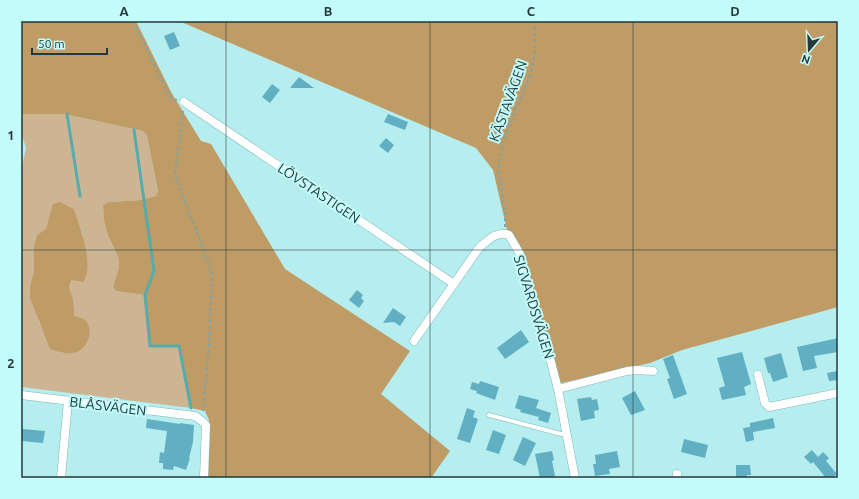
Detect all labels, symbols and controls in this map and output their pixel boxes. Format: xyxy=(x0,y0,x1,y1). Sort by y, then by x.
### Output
text: A xyxy=(119,4,129,18)
text: B xyxy=(324,4,333,18)
text: C xyxy=(527,4,536,18)
text: D xyxy=(730,4,740,18)
scale bar xyxy=(32,30,107,56)
north arrow xyxy=(789,30,829,70)
text: 50 m xyxy=(38,37,65,50)
text: N xyxy=(800,52,812,66)
street label: KÄSTAVÄGEN xyxy=(486,58,530,144)
text: 1 xyxy=(7,128,15,142)
street label: LÖVSTASTIGEN xyxy=(275,159,364,226)
street label: SIGVARDSVÄGEN xyxy=(511,253,557,361)
text: 2 xyxy=(7,356,15,370)
street label: BLÅSVÄGEN xyxy=(69,393,147,419)

